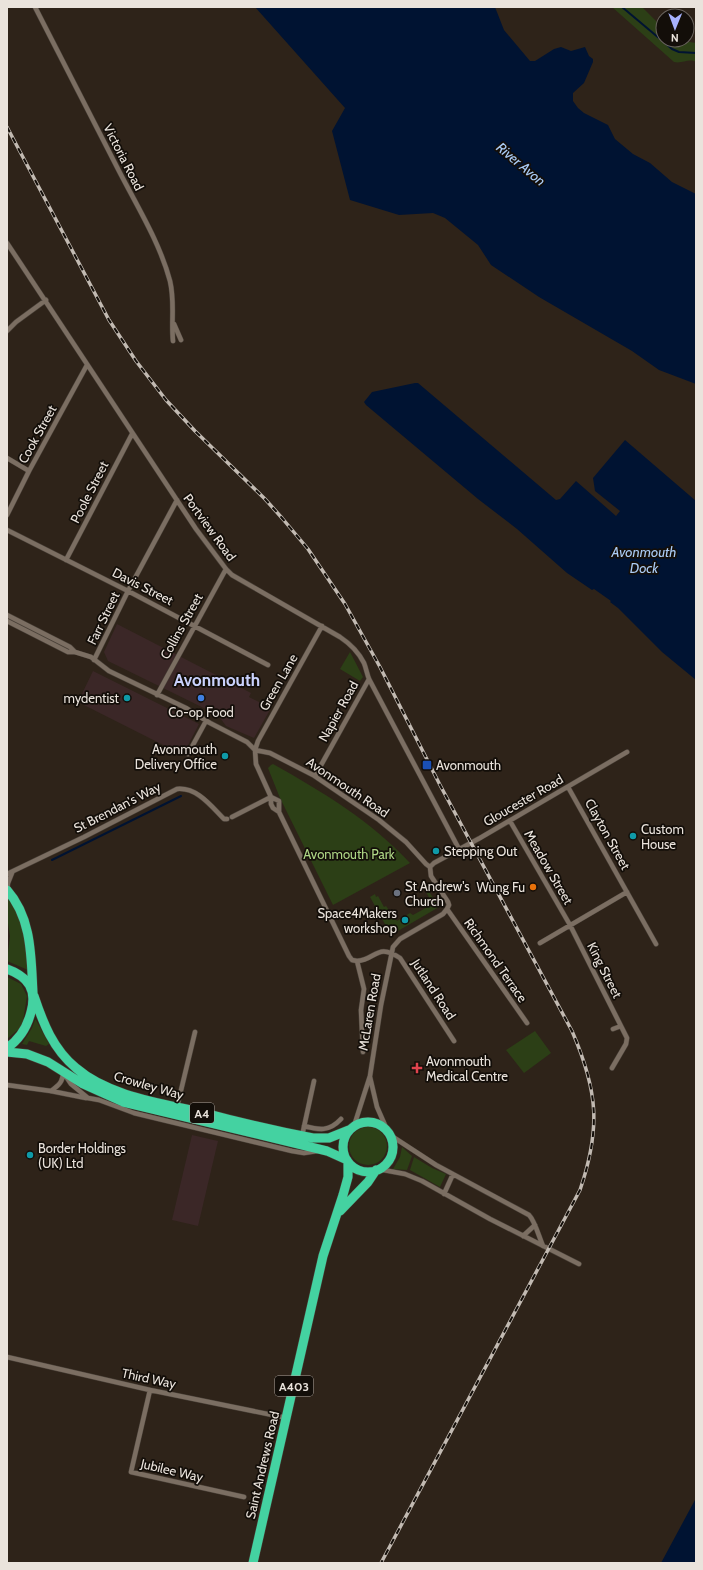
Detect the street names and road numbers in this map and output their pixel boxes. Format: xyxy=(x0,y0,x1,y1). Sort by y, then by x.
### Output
street label: Victoria Road xyxy=(100,121,148,193)
street label: Cook Street xyxy=(14,401,60,466)
street label: Poole Street xyxy=(67,458,112,526)
street label: Portview Road xyxy=(180,490,240,564)
street label: Davis Street xyxy=(110,564,177,608)
street label: Farr Street xyxy=(83,588,123,647)
street label: Collins Street xyxy=(156,590,206,662)
street label: Green Lane xyxy=(255,651,301,713)
street label: Napier Road xyxy=(315,678,361,744)
street label: Avonmouth Road xyxy=(304,753,392,821)
street label: Gloucester Road xyxy=(480,771,566,829)
street label: St Brendan's Way xyxy=(71,778,164,836)
street label: Clayton Street xyxy=(582,796,634,873)
street label: Meadow Street xyxy=(521,827,577,908)
street label: Richmond Terrace xyxy=(461,915,531,1005)
street label: King Street xyxy=(584,939,626,1001)
street label: Jutland Road xyxy=(408,955,460,1022)
street label: McLaren Road xyxy=(354,972,384,1052)
street label: Crowley Way xyxy=(112,1067,186,1103)
road number: A4 xyxy=(190,1103,214,1123)
street label: Third Way xyxy=(120,1364,178,1392)
road number: A403 xyxy=(275,1376,313,1396)
street label: Saint Andrews Road xyxy=(242,1410,282,1520)
street label: Jubilee Way xyxy=(138,1455,205,1485)

